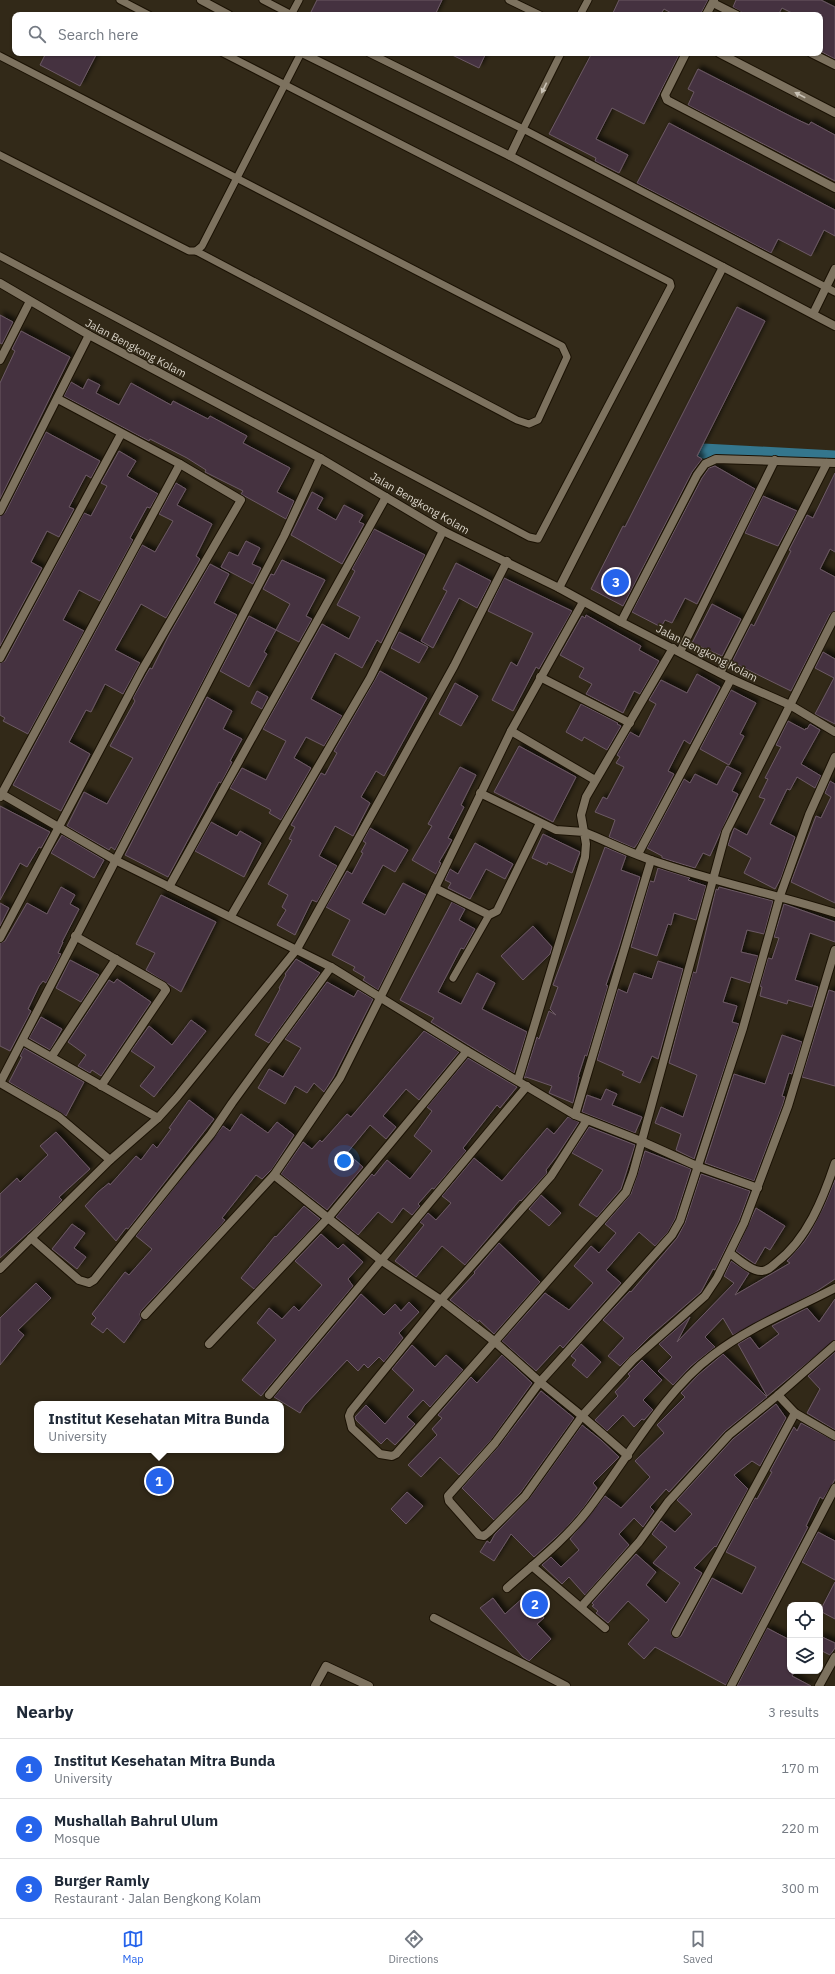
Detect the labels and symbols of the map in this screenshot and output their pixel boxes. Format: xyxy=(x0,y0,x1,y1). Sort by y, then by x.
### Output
one-way arrow xyxy=(541,82,547,94)
one-way arrow xyxy=(795,92,806,98)
street label: Jalan Bengkong Kolam xyxy=(83,315,189,381)
street label: Jalan Bengkong Kolam xyxy=(368,469,472,537)
pin: 3 xyxy=(603,567,629,597)
street label: Jalan Bengkong Kolam xyxy=(654,621,760,685)
your location xyxy=(334,1151,354,1171)
pin: 1 xyxy=(146,1466,172,1496)
pin: 2 xyxy=(522,1589,548,1619)

